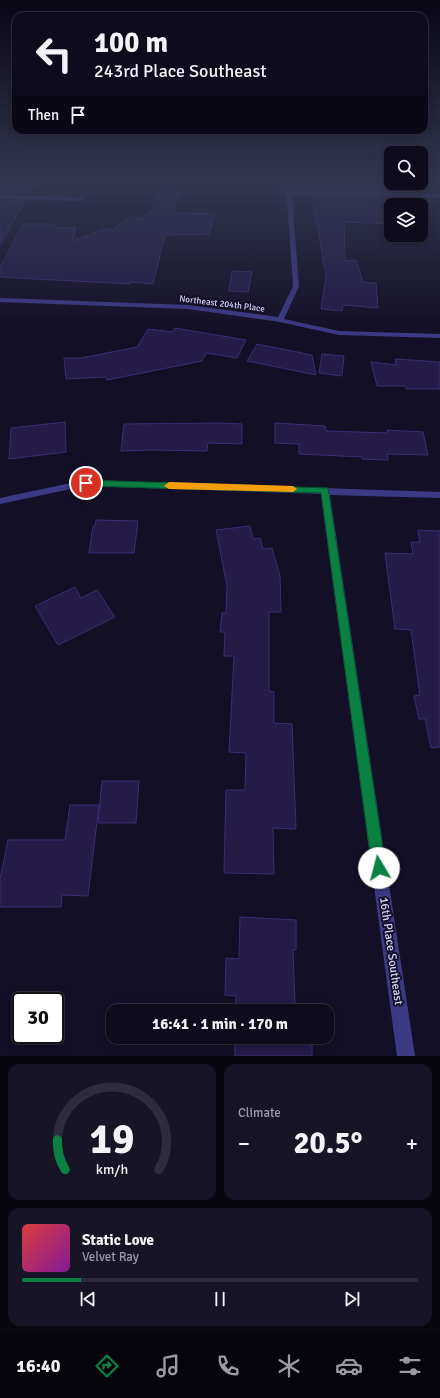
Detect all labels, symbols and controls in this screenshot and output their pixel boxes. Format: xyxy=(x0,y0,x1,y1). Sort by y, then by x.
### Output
text: 100 m xyxy=(94,26,168,60)
icon: left xyxy=(28,28,80,80)
text: 243rd Place Southeast xyxy=(94,60,267,82)
icon: arrive xyxy=(67,104,89,126)
text: Then xyxy=(28,106,59,124)
map controls xyxy=(384,146,428,242)
button: search xyxy=(384,146,428,190)
button: layers xyxy=(384,198,428,242)
street label: Northeast 204th Place xyxy=(179,293,266,315)
pin xyxy=(69,466,103,500)
icon: arrive xyxy=(75,472,97,494)
position arrow xyxy=(358,847,400,889)
street label: 16th Place Southeast xyxy=(376,896,406,1006)
speed limit sign: 30 xyxy=(12,992,64,1044)
text: 16:41 · 1 min · 170 m xyxy=(152,1015,288,1033)
text: Climate xyxy=(238,1105,281,1121)
text: 19 xyxy=(90,1114,134,1165)
text: 20.5° xyxy=(293,1125,363,1162)
text: − xyxy=(238,1130,250,1157)
text: + xyxy=(406,1130,418,1157)
text: km/h xyxy=(96,1161,128,1178)
text: Static Love xyxy=(82,1231,154,1249)
text: Velvet Ray xyxy=(82,1249,139,1265)
icon: previous xyxy=(77,1288,99,1310)
icon: pause xyxy=(209,1288,231,1310)
icon: next xyxy=(341,1288,363,1310)
icon: directions xyxy=(93,1352,121,1380)
icon: music xyxy=(154,1352,182,1380)
icon: phone xyxy=(214,1352,242,1380)
icon: climate xyxy=(275,1352,303,1380)
icon: car xyxy=(335,1352,363,1380)
icon: filters xyxy=(396,1352,424,1380)
text: 16:40 xyxy=(16,1355,60,1377)

